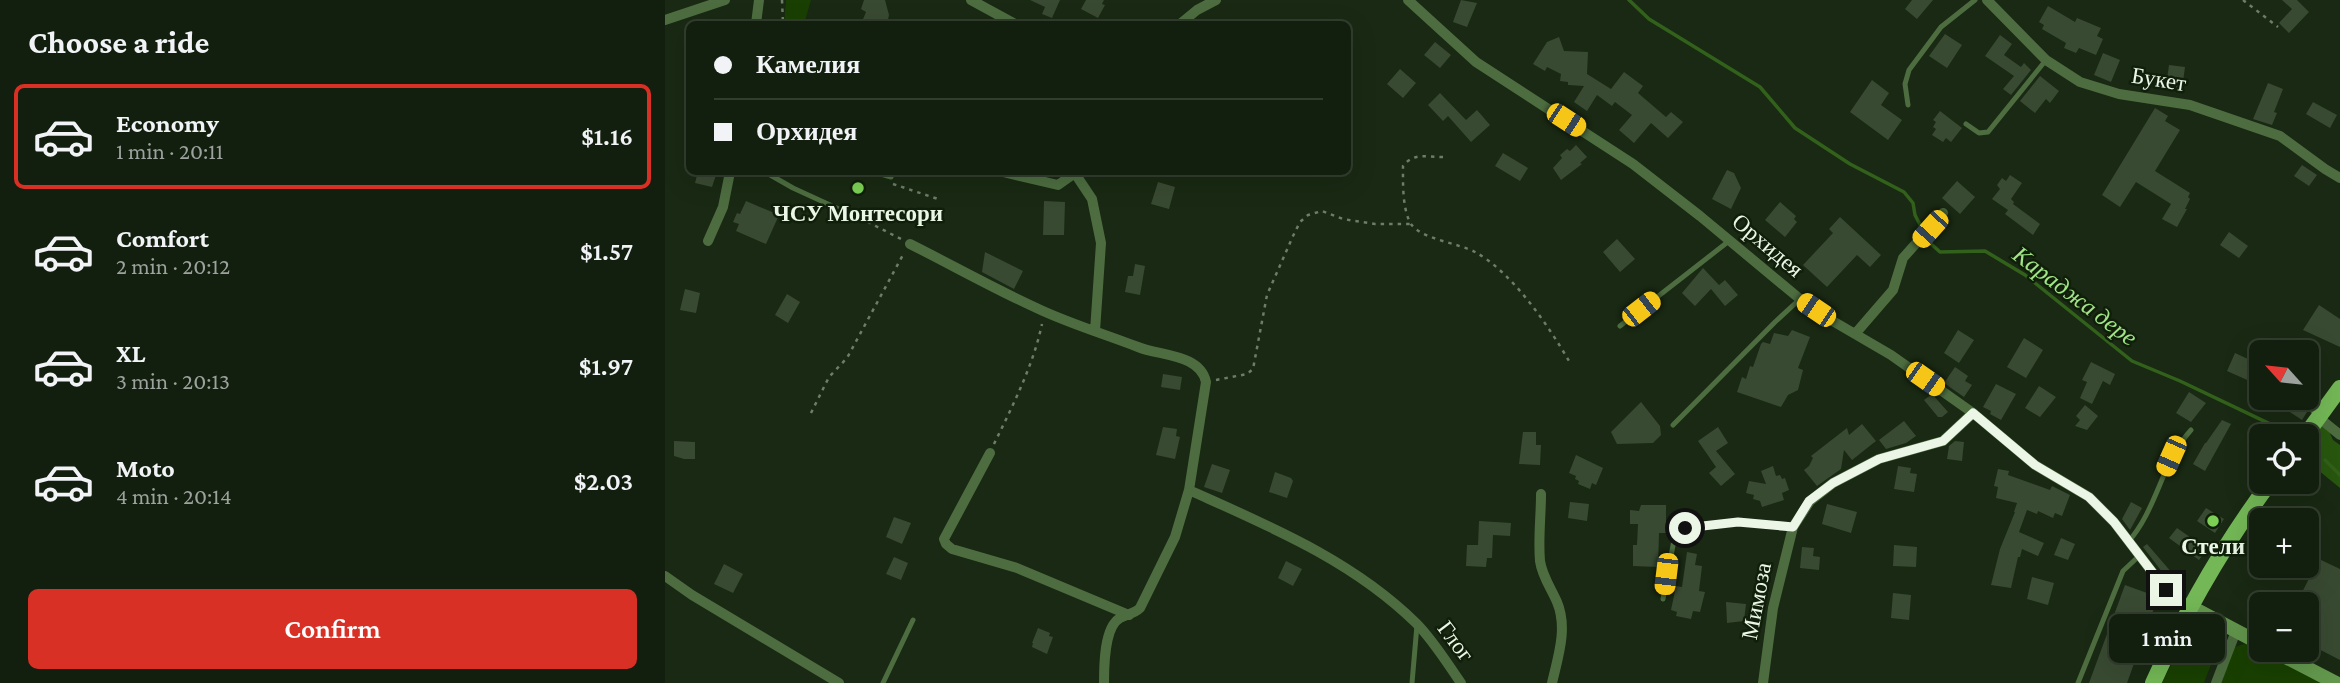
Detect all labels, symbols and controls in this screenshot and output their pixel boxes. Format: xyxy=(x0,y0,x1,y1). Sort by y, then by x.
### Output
text: Choose a ride xyxy=(28,24,209,60)
text: Камелия xyxy=(756,50,860,79)
street label: Букет xyxy=(2130,62,2188,96)
car xyxy=(1543,100,1590,140)
icon: car xyxy=(32,105,95,168)
text: Economy xyxy=(116,109,219,138)
text: Орхидея xyxy=(756,117,857,146)
text: $1.16 xyxy=(581,122,633,151)
text: 1 min · 20:11 xyxy=(116,138,223,164)
marker: ЧСУ Монтесори xyxy=(850,180,866,196)
place label: ЧСУ Монтесори xyxy=(773,200,943,226)
car xyxy=(1909,206,1952,252)
street label: Орхидея xyxy=(1727,208,1809,282)
icon: car xyxy=(32,220,95,283)
text: Comfort xyxy=(116,224,209,253)
text: $1.57 xyxy=(580,237,633,266)
water label: Караджа дере xyxy=(2007,240,2143,351)
text: 2 min · 20:12 xyxy=(116,253,230,279)
car xyxy=(1618,288,1665,330)
car xyxy=(1793,290,1840,330)
icon: car xyxy=(32,335,95,398)
text: XL xyxy=(116,339,145,368)
north arrow xyxy=(2249,340,2319,410)
map controls xyxy=(2249,340,2319,662)
text: $1.97 xyxy=(579,352,633,381)
car xyxy=(1902,358,1949,400)
text: 3 min · 20:13 xyxy=(116,368,230,394)
button: locate xyxy=(2249,424,2319,494)
car xyxy=(2153,433,2190,479)
icon: car xyxy=(32,450,95,513)
text: Moto xyxy=(116,454,175,483)
text: $2.03 xyxy=(574,467,633,496)
text: 4 min · 20:14 xyxy=(116,483,232,509)
button: + xyxy=(2249,508,2319,578)
route start xyxy=(1669,512,1701,544)
marker: Стели xyxy=(2205,513,2221,529)
place label: Стели xyxy=(2181,533,2245,559)
car xyxy=(1654,552,1679,596)
street label: Мимоза xyxy=(1736,560,1776,642)
route end xyxy=(2150,574,2182,606)
button: Confirm xyxy=(28,589,637,669)
button: − xyxy=(2249,592,2319,662)
callout: 1 min xyxy=(2108,614,2224,664)
street label: Глог xyxy=(1432,616,1480,666)
text: 1 min xyxy=(2141,625,2193,651)

